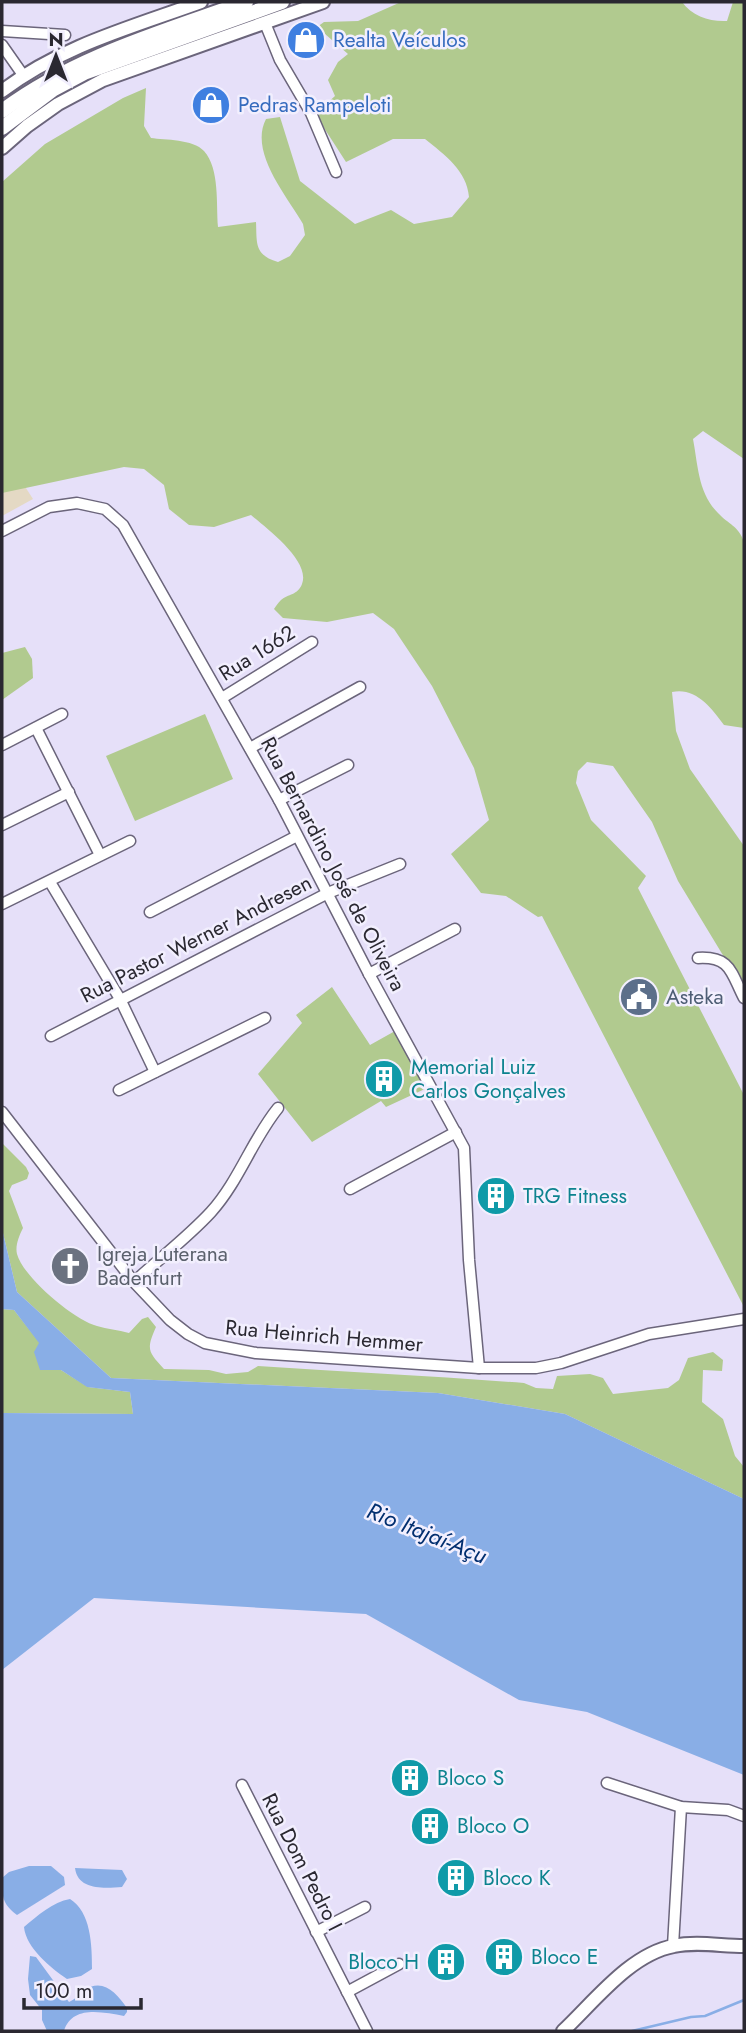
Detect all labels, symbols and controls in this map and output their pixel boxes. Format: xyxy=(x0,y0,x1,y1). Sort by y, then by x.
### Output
shop icon: Realta Veículos xyxy=(285,19,327,61)
north arrow xyxy=(21,21,91,91)
place label: Realta Veículos xyxy=(333,25,466,55)
text: N xyxy=(48,26,64,53)
shop icon: Pedras Rampeloti xyxy=(190,84,232,126)
place label: Pedras Rampeloti xyxy=(238,90,392,120)
street label: Rua 1662 xyxy=(213,618,301,688)
street label: Rua Bernardino José de Oliveira xyxy=(253,732,413,996)
street label: Rua Pastor Werner Andresen xyxy=(75,868,317,1010)
public building icon: Asteka xyxy=(618,976,660,1018)
place label: Asteka xyxy=(666,982,724,1012)
place label: Memorial Luiz Carlos Gonçalves xyxy=(411,1052,566,1106)
building icon: Memorial Luiz Carlos Gonçalves xyxy=(363,1058,405,1100)
building icon: TRG Fitness xyxy=(475,1175,517,1217)
place label: TRG Fitness xyxy=(523,1181,627,1211)
place label: Igreja Luterana Badenfurt xyxy=(97,1239,228,1293)
church icon: Igreja Luterana Badenfurt xyxy=(49,1245,91,1287)
street label: Rua Heinrich Hemmer xyxy=(224,1312,425,1360)
water label: Rio Itajaí-Açu xyxy=(362,1493,492,1573)
building icon: Bloco S xyxy=(389,1757,431,1799)
place label: Bloco S xyxy=(437,1763,504,1793)
street label: Rua Dom Pedro I xyxy=(254,1788,350,1936)
building icon: Bloco O xyxy=(409,1805,451,1847)
place label: Bloco O xyxy=(457,1811,529,1841)
building icon: Bloco K xyxy=(435,1857,477,1899)
place label: Bloco K xyxy=(483,1863,551,1893)
building icon: Bloco E xyxy=(483,1936,525,1978)
building icon: Bloco H xyxy=(425,1941,467,1983)
place label: Bloco E xyxy=(531,1942,598,1972)
place label: Bloco H xyxy=(348,1947,419,1977)
scale bar xyxy=(24,1966,142,2010)
text: 100 m xyxy=(35,1976,92,2006)

